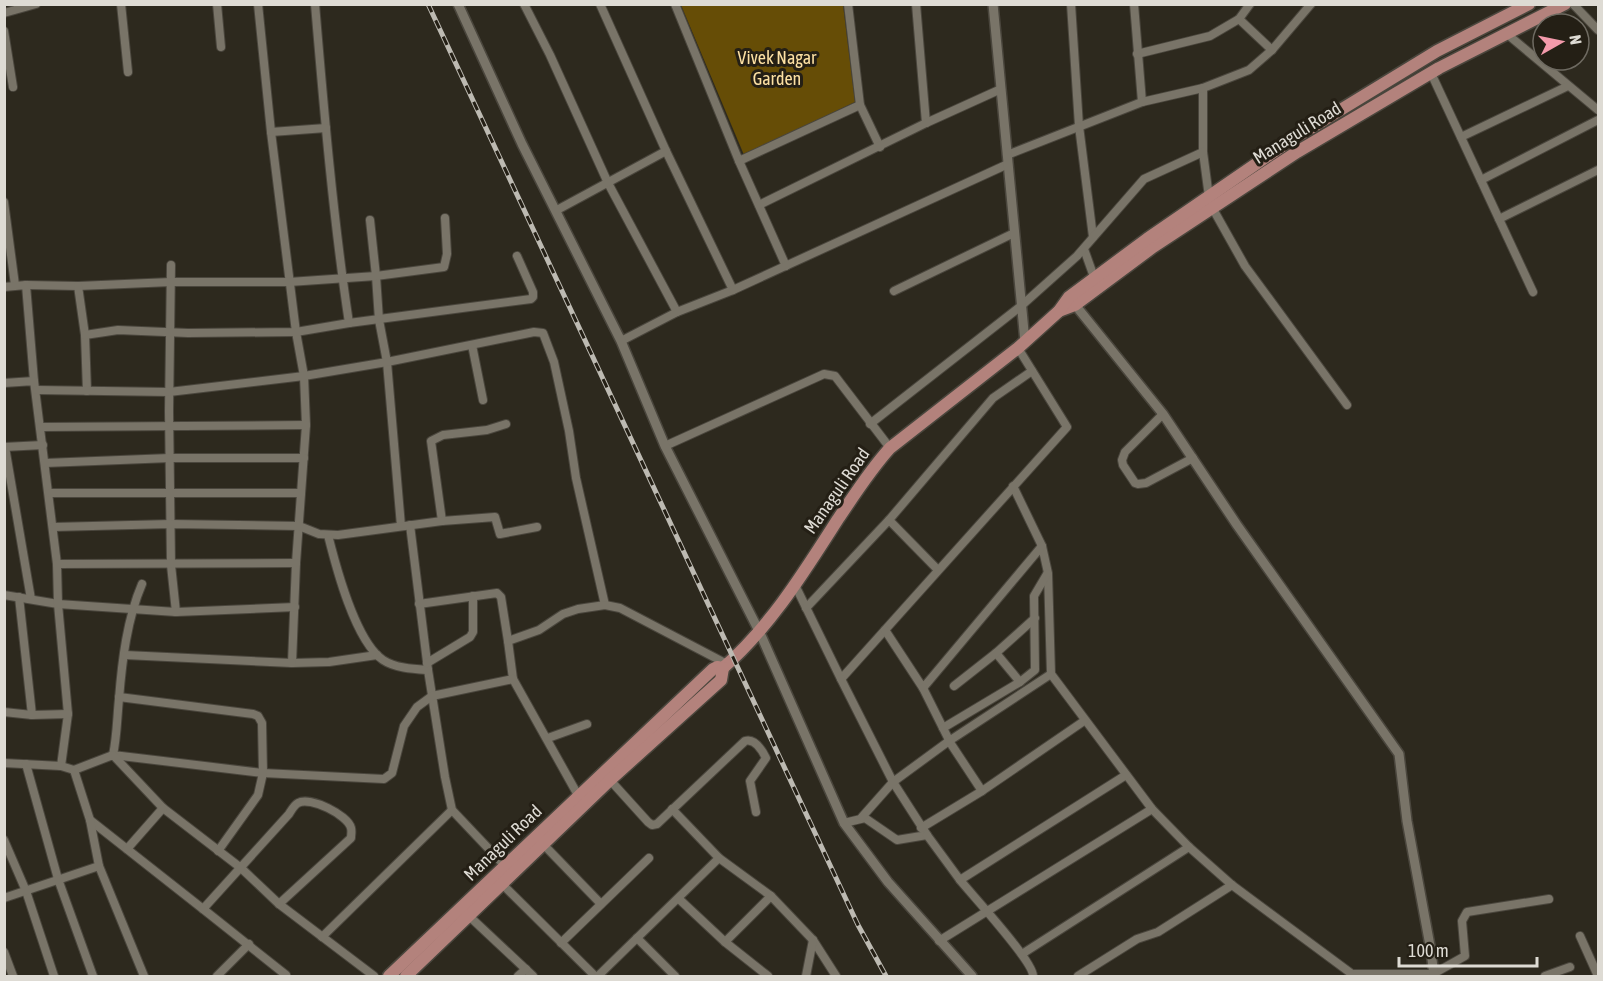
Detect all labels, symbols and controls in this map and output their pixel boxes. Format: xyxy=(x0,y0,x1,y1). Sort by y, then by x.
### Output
north arrow xyxy=(1531,12,1591,72)
text: N xyxy=(1566,34,1585,46)
park label: Vivek Nagar Garden xyxy=(738,47,817,89)
street label: Managuli Road xyxy=(1249,97,1345,168)
street label: Managuli Road xyxy=(799,444,874,538)
street label: Managuli Road xyxy=(459,800,546,885)
scale bar xyxy=(1399,930,1537,968)
text: 100 m xyxy=(1408,940,1449,961)

